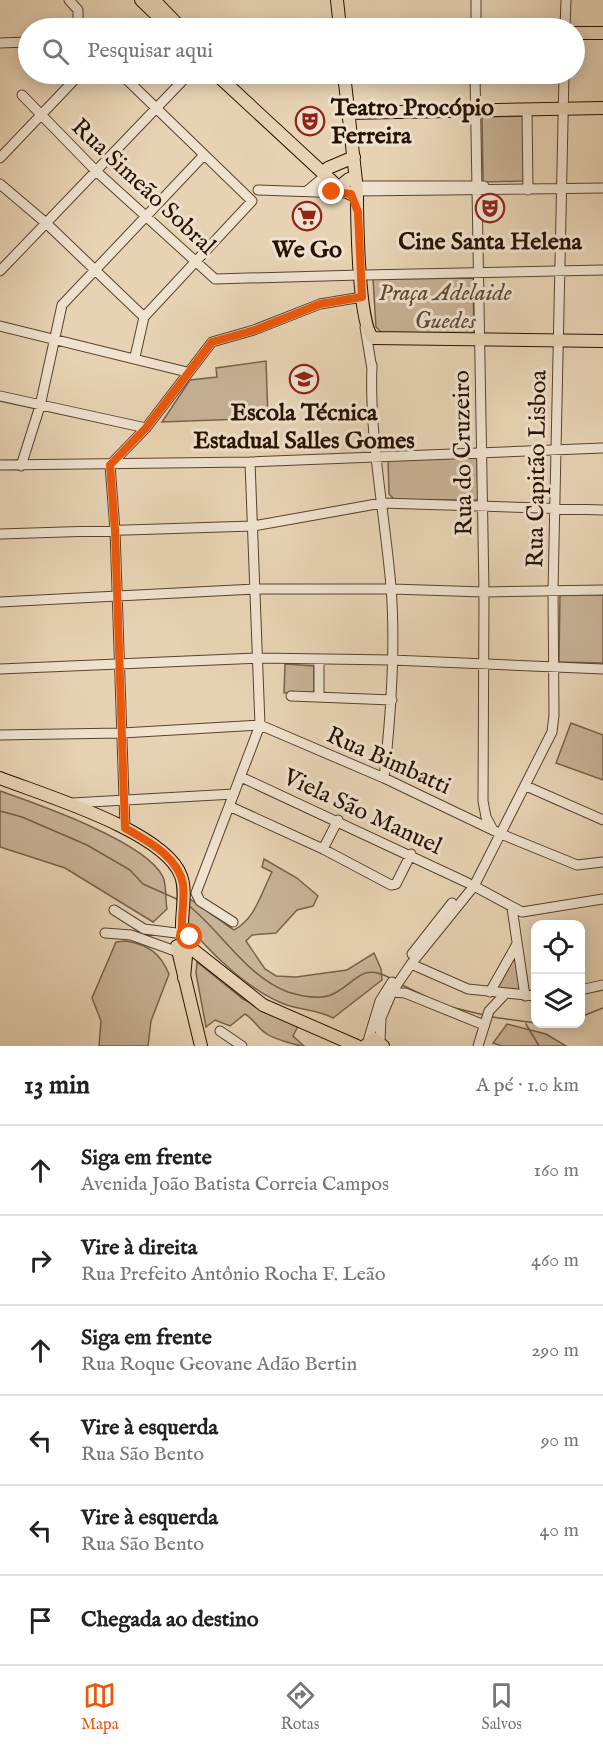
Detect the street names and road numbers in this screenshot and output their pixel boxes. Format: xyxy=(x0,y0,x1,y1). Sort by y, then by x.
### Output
street label: Rua Simeão Sobral xyxy=(64,112,222,262)
street label: Rua Capitão Lisboa xyxy=(520,369,555,568)
street label: Rua do Cruzeiro xyxy=(447,370,480,536)
street label: Rua Bimbatti xyxy=(321,720,455,803)
street label: Viela São Manuel xyxy=(277,762,447,863)

